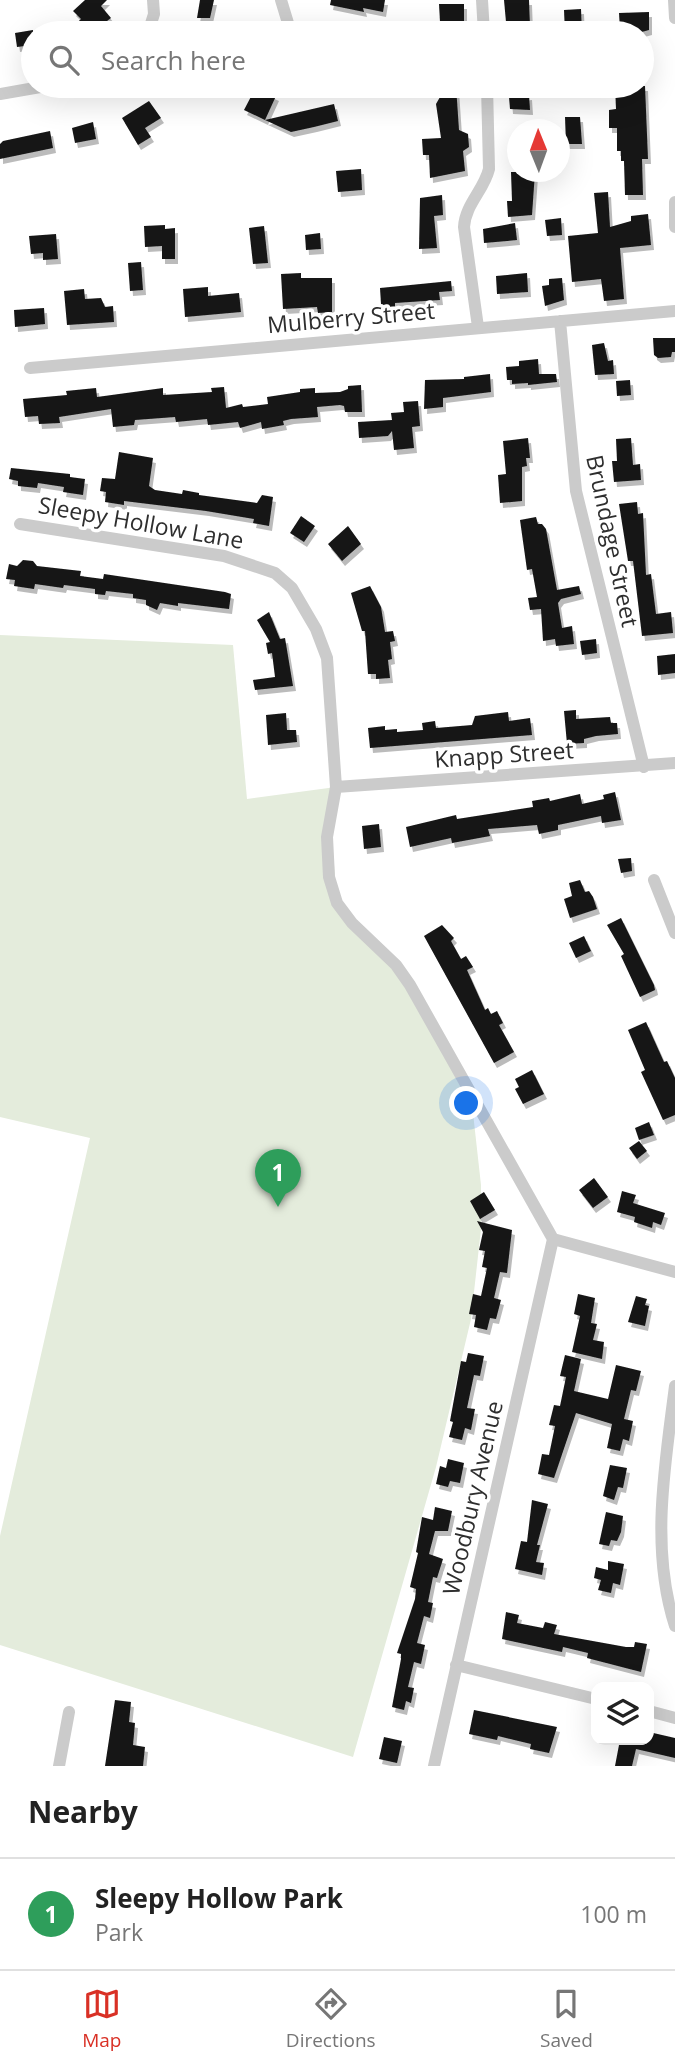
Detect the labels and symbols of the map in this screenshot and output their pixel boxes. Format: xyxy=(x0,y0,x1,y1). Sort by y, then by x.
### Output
north arrow xyxy=(507,119,570,182)
street label: Mulberry Street xyxy=(266,294,436,340)
street label: Brundage Street xyxy=(579,452,647,630)
street label: Sleepy Hollow Lane xyxy=(36,488,246,556)
street label: Knapp Street xyxy=(433,733,575,775)
your location xyxy=(449,1086,483,1120)
pin: 1 xyxy=(255,1149,301,1207)
street label: Woodbury Avenue xyxy=(434,1398,510,1598)

